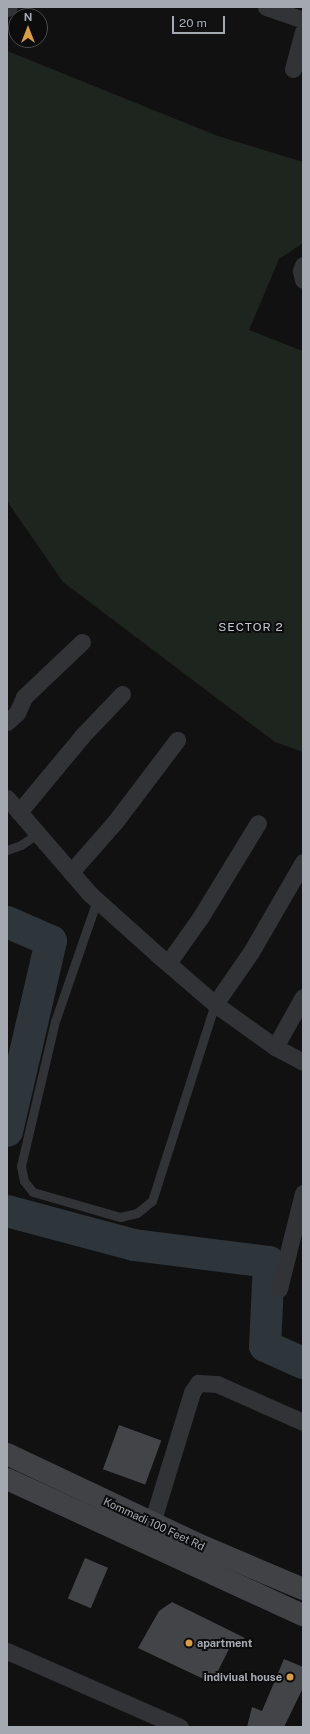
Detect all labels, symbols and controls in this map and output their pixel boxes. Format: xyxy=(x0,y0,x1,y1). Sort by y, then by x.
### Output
north arrow xyxy=(8,8,48,48)
scale bar xyxy=(174,8,227,34)
text: N xyxy=(24,11,32,23)
text: 20 m xyxy=(179,16,207,30)
district label: SECTOR 2 xyxy=(218,621,284,635)
street label: Kommadi 100 Feet Rd xyxy=(101,1495,207,1553)
place label: apartment xyxy=(197,1636,252,1650)
marker: apartment xyxy=(184,1638,194,1648)
place label: indiviual house xyxy=(204,1670,282,1684)
marker: indiviual house xyxy=(285,1672,295,1682)

